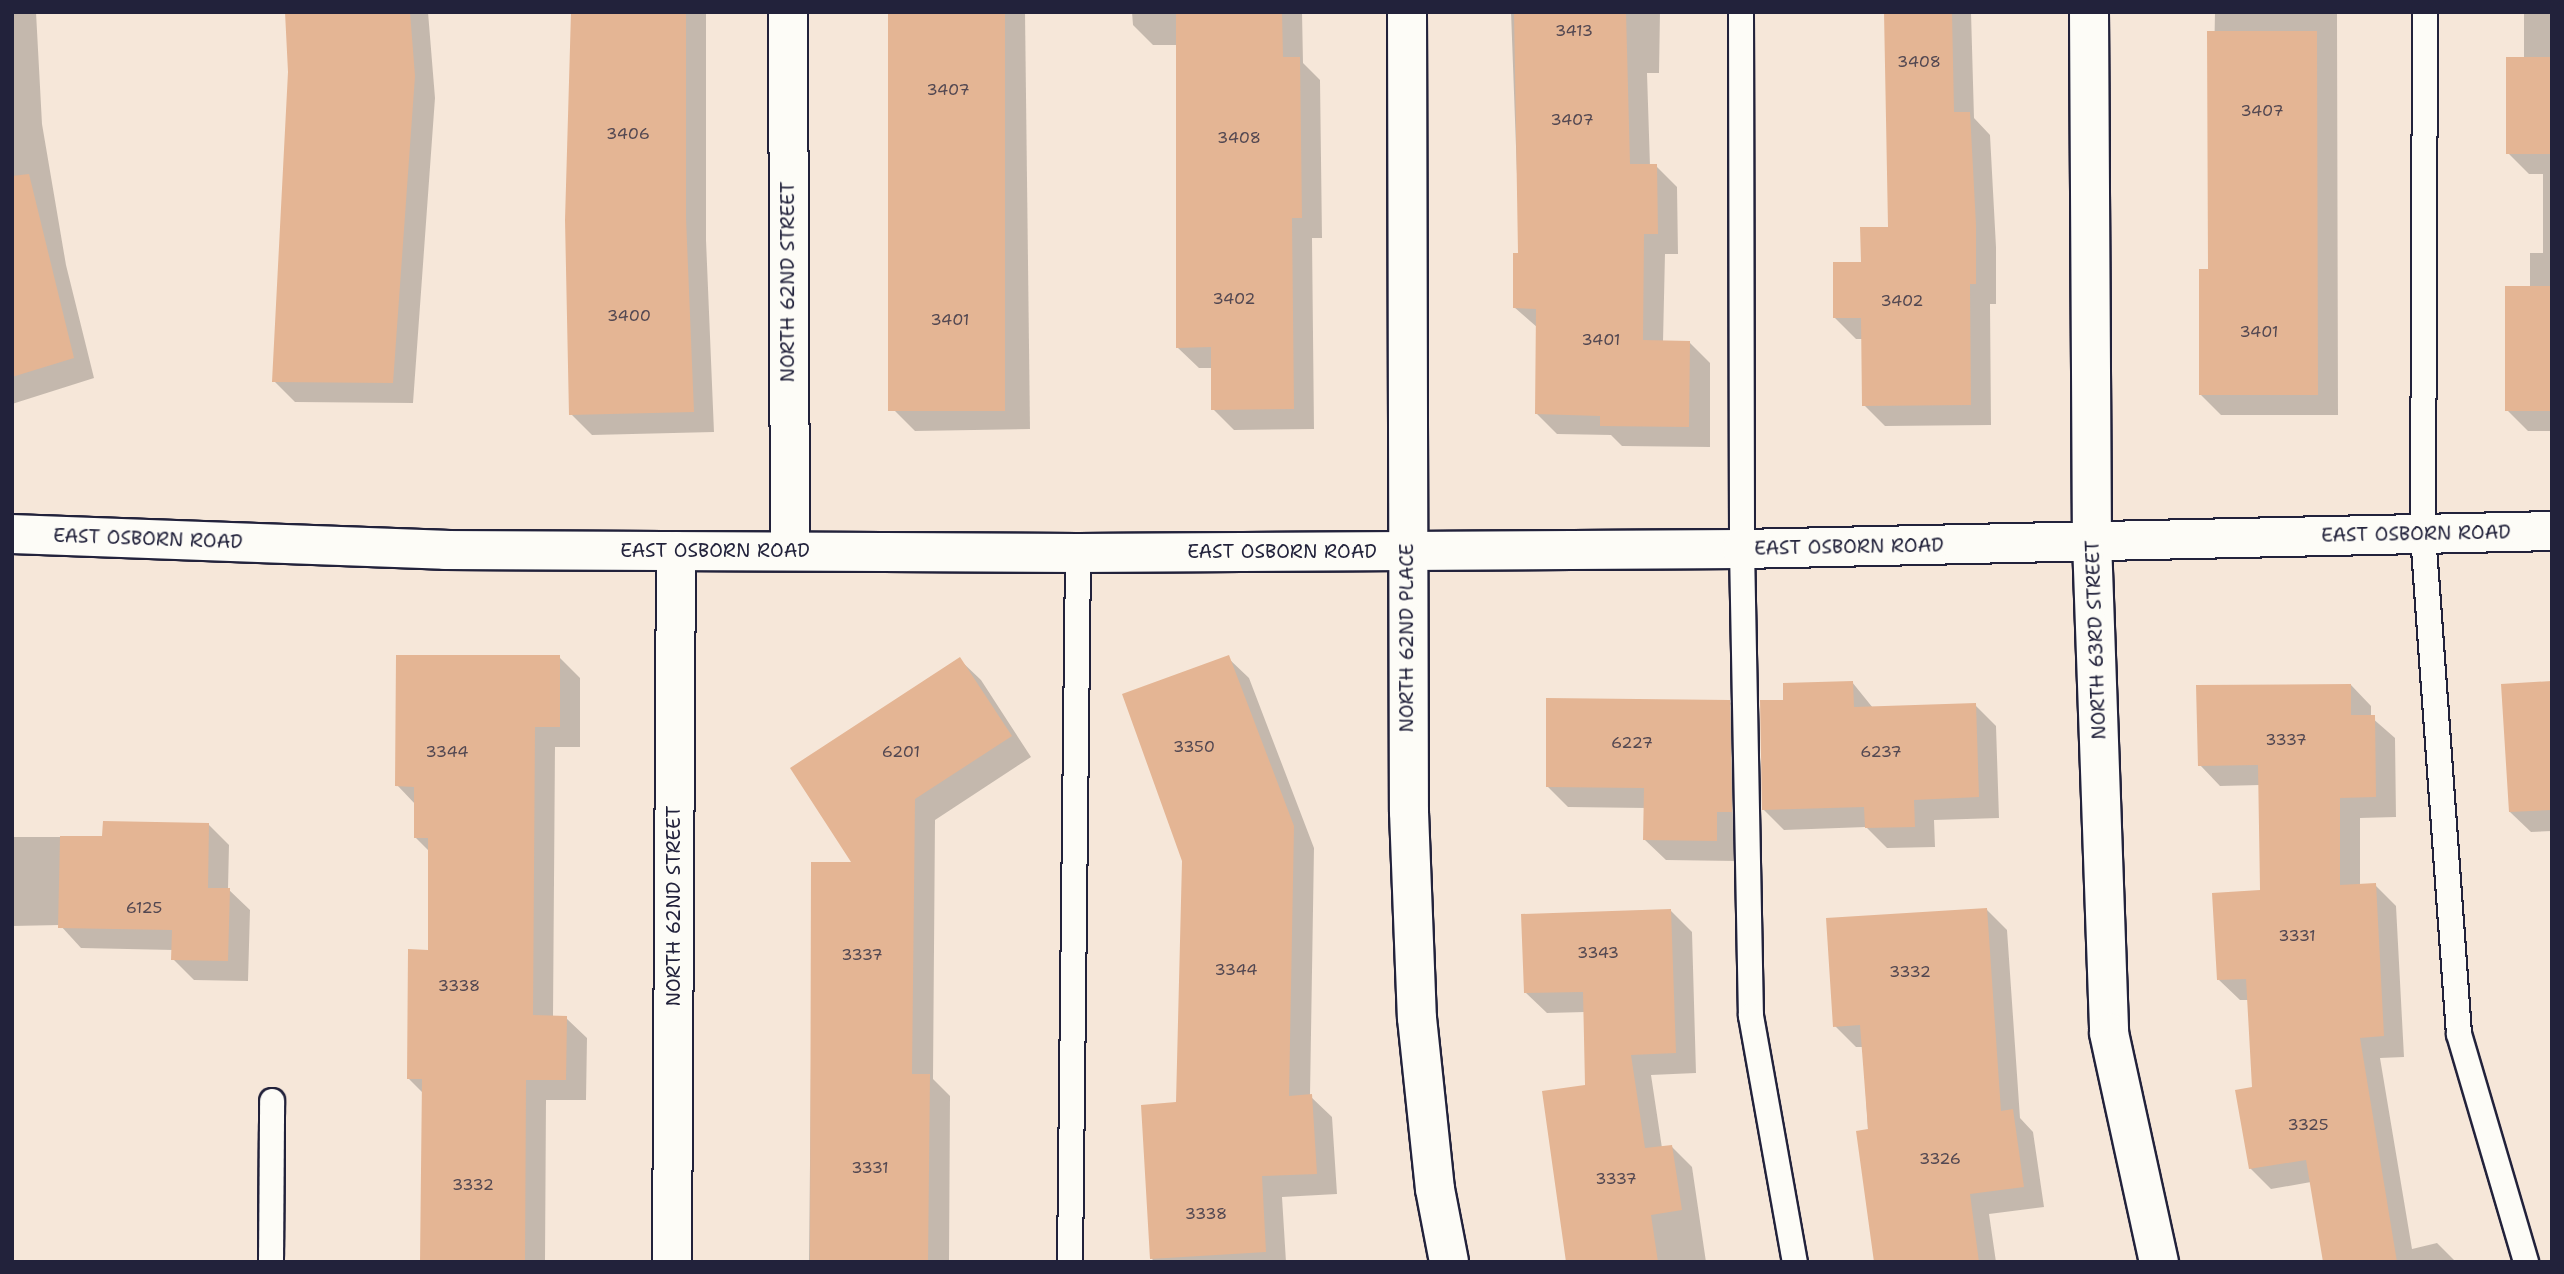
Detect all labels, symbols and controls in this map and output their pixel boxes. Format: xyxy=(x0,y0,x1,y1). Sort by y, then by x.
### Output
house number: 3413 xyxy=(1555,21,1593,41)
house number: 3408 xyxy=(1897,52,1941,72)
house number: 3407 xyxy=(926,80,970,100)
house number: 3407 xyxy=(2240,101,2284,121)
house number: 3407 xyxy=(1550,110,1594,130)
house number: 3406 xyxy=(606,124,650,144)
house number: 3408 xyxy=(1217,128,1261,148)
street label: NORTH 62ND STREET xyxy=(777,182,799,382)
house number: 3402 xyxy=(1212,289,1256,309)
house number: 3402 xyxy=(1880,291,1924,311)
house number: 3400 xyxy=(607,306,651,326)
house number: 3401 xyxy=(930,310,970,330)
house number: 3401 xyxy=(2239,322,2279,342)
house number: 3401 xyxy=(1581,330,1621,350)
street label: EAST OSBORN ROAD xyxy=(2321,521,2511,547)
street label: EAST OSBORN ROAD xyxy=(53,524,243,554)
street label: EAST OSBORN ROAD xyxy=(1754,534,1944,560)
street label: EAST OSBORN ROAD xyxy=(620,540,810,562)
street label: NORTH 63RD STREET xyxy=(2081,540,2111,740)
street label: EAST OSBORN ROAD xyxy=(1187,541,1377,563)
street label: NORTH 62ND PLACE xyxy=(1396,543,1418,733)
house number: 3337 xyxy=(2265,730,2307,750)
house number: 6227 xyxy=(1611,733,1653,753)
house number: 3350 xyxy=(1173,737,1215,757)
house number: 3344 xyxy=(426,742,468,762)
house number: 6201 xyxy=(882,742,920,762)
house number: 6237 xyxy=(1860,742,1902,762)
street label: NORTH 62ND STREET xyxy=(663,806,685,1006)
house number: 6125 xyxy=(126,898,162,918)
house number: 3331 xyxy=(2278,926,2316,946)
house number: 3343 xyxy=(1577,943,1619,963)
house number: 3337 xyxy=(841,945,883,965)
house number: 3344 xyxy=(1215,960,1257,980)
house number: 3332 xyxy=(1889,962,1931,982)
house number: 3338 xyxy=(438,976,480,996)
house number: 3325 xyxy=(2287,1115,2329,1135)
house number: 3326 xyxy=(1919,1149,1961,1169)
house number: 3331 xyxy=(851,1158,889,1178)
house number: 3337 xyxy=(1595,1169,1637,1189)
house number: 3332 xyxy=(452,1175,494,1195)
house number: 3338 xyxy=(1185,1204,1227,1224)

